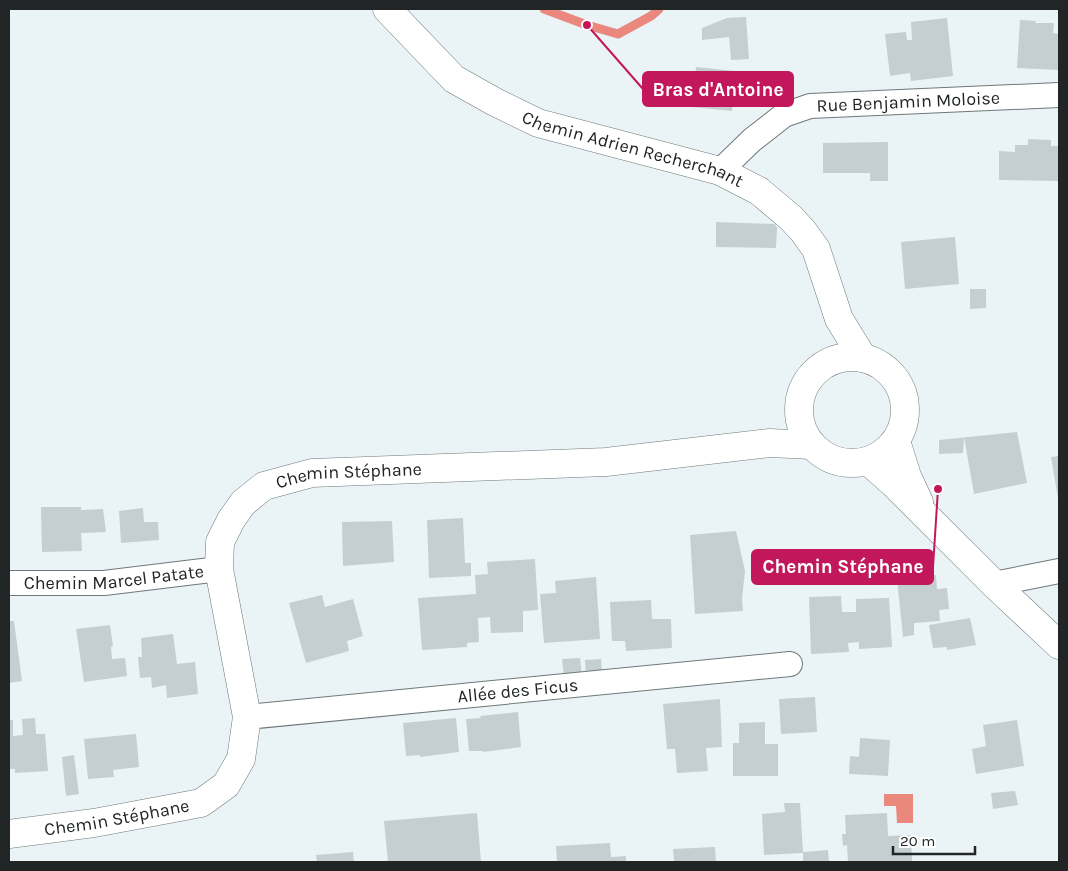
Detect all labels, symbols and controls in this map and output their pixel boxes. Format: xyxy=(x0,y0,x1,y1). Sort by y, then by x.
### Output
callout: Bras d'Antoine xyxy=(643,72,793,106)
text: Bras d'Antoine xyxy=(653,79,783,101)
street label: Rue Benjamin Moloise xyxy=(816,87,1001,117)
street label: Chemin Adrien Recherchant xyxy=(518,106,747,192)
street label: Chemin Stéphane xyxy=(273,458,422,493)
callout: Chemin Stéphane xyxy=(752,550,933,584)
text: Chemin Stéphane xyxy=(763,556,923,578)
street label: Chemin Marcel Patate xyxy=(24,560,205,594)
street label: Allée des Ficus xyxy=(456,674,579,707)
street label: Chemin Stéphane xyxy=(43,794,191,840)
scale bar xyxy=(893,824,976,856)
text: 20 m xyxy=(900,832,935,850)

